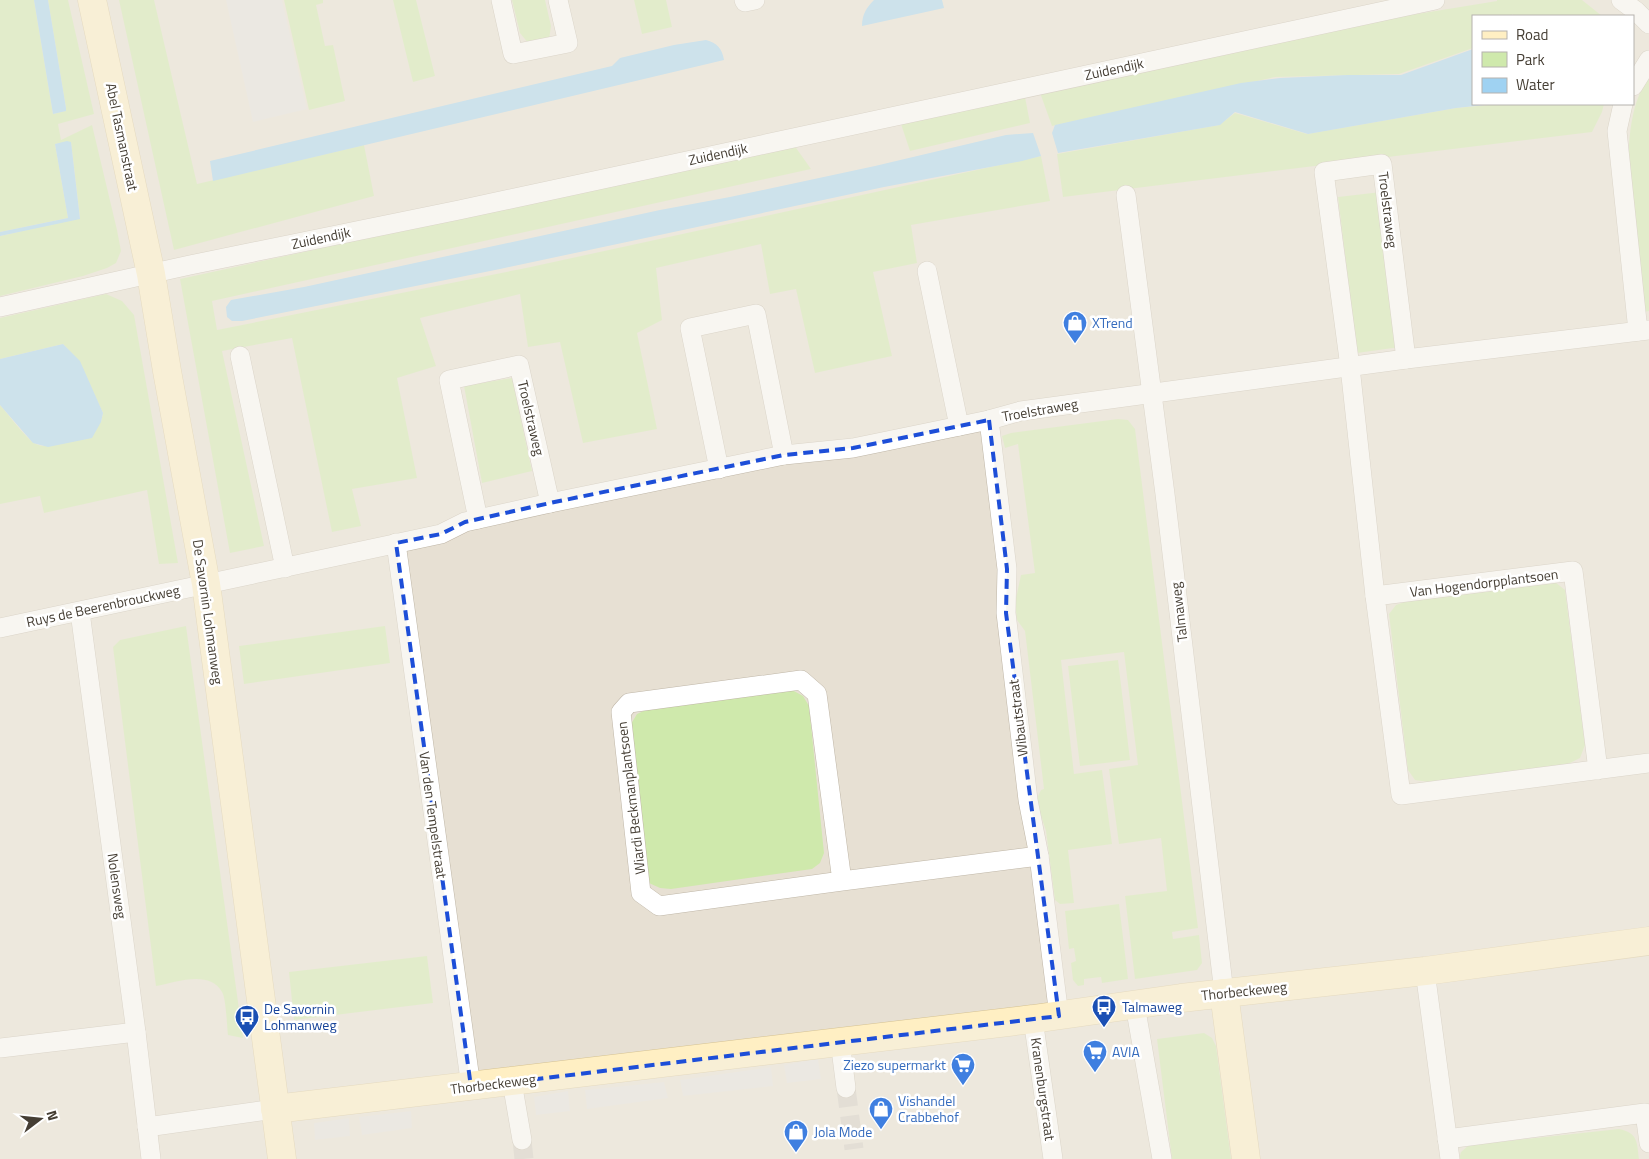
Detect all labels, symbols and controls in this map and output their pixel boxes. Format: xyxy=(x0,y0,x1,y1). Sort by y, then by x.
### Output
legend xyxy=(1472,15,1634,105)
text: Road xyxy=(1516,23,1548,46)
text: Park xyxy=(1516,48,1545,71)
street label: Zuidendijk xyxy=(1082,52,1146,85)
text: Water xyxy=(1516,73,1555,96)
street label: Abel Tasmanstraat xyxy=(101,81,144,193)
street label: Zuidendijk xyxy=(686,137,750,170)
street label: Troelstraweg xyxy=(1373,171,1404,249)
street label: Zuidendijk xyxy=(289,221,353,254)
shop icon: XTrend xyxy=(1062,310,1088,344)
place label: XTrend xyxy=(1092,312,1133,333)
street label: Troelstraweg xyxy=(513,378,550,458)
street label: Troelstraweg xyxy=(1000,393,1080,427)
street label: De Savornin Lohmanweg xyxy=(188,538,229,686)
street label: Van Hogendorpplantsoen xyxy=(1408,563,1559,602)
street label: Ruys de Beerenbrouckweg xyxy=(24,579,182,632)
street label: Talmaweg xyxy=(1164,581,1193,643)
street label: Wibautstraat xyxy=(1002,678,1033,758)
street label: Wiardi Beckmanplantsoen xyxy=(611,720,650,876)
street label: Van den Tempelstraat xyxy=(414,750,453,880)
street label: Nolensweg xyxy=(103,852,132,920)
street label: Thorbeckeweg xyxy=(1200,976,1288,1005)
bus stop icon: Talmaweg xyxy=(1091,994,1117,1028)
place label: Talmaweg xyxy=(1122,996,1182,1017)
place label: De Savornin Lohmanweg xyxy=(264,998,337,1035)
bus stop icon: De Savornin Lohmanweg xyxy=(234,1004,260,1038)
street label: Kranenburgstraat xyxy=(1026,1036,1061,1142)
supermarket icon: AVIA xyxy=(1082,1039,1108,1073)
place label: AVIA xyxy=(1112,1041,1141,1062)
supermarket icon: Ziezo supermarkt xyxy=(950,1052,976,1086)
place label: Ziezo supermarkt xyxy=(843,1054,946,1075)
street label: Thorbeckeweg xyxy=(449,1068,537,1099)
place label: Vishandel Crabbehof xyxy=(898,1090,959,1127)
north arrow xyxy=(15,1094,65,1144)
shop icon: Vishandel Crabbehof xyxy=(868,1096,894,1130)
text: N xyxy=(42,1108,64,1123)
shop icon: Jola Mode xyxy=(783,1119,809,1153)
place label: Jola Mode xyxy=(814,1121,872,1142)

